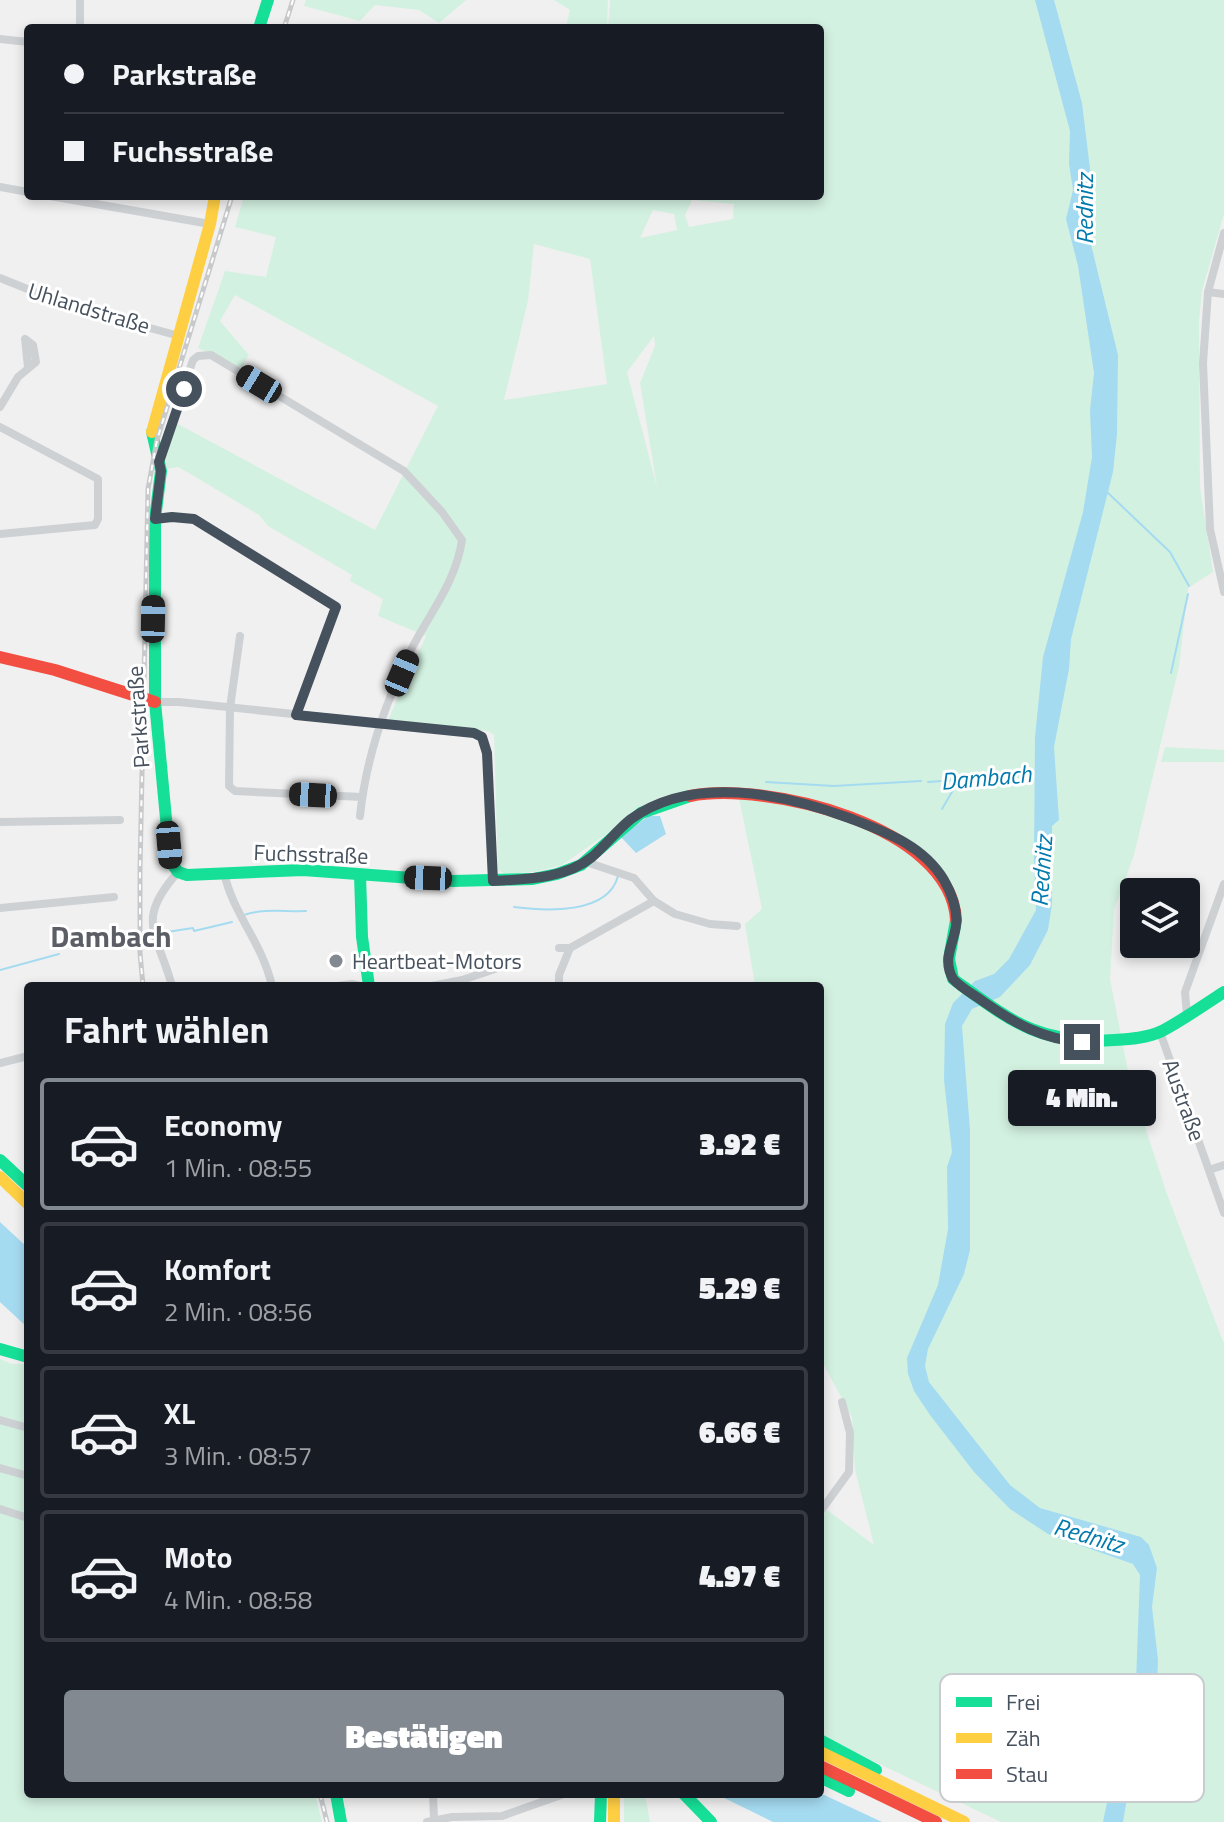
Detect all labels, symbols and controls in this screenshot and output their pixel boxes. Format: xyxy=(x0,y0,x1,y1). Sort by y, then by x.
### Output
text: Parkstraße xyxy=(112,51,257,97)
text: Fuchsstraße xyxy=(112,128,273,174)
water label: Rednitz xyxy=(1066,172,1102,245)
street label: Uhlandstraße xyxy=(24,273,154,343)
car xyxy=(232,361,286,407)
route start xyxy=(166,371,202,407)
car xyxy=(141,595,165,643)
car xyxy=(382,646,422,700)
street label: Parkstraße xyxy=(117,665,159,769)
water label: Dambach xyxy=(939,755,1034,799)
car xyxy=(288,782,338,808)
car xyxy=(155,820,183,870)
water label: Rednitz xyxy=(1021,832,1062,908)
street label: Fuchsstraße xyxy=(253,835,369,873)
car xyxy=(404,865,452,891)
map controls xyxy=(1120,878,1200,958)
button: layers xyxy=(1120,878,1200,958)
district label: Dambach xyxy=(50,913,172,959)
place label: Heartbeat-Motors xyxy=(352,944,522,978)
marker: Heartbeat-Motors xyxy=(327,952,345,970)
text: Fahrt wählen xyxy=(64,1002,269,1057)
route end xyxy=(1064,1024,1100,1060)
street label: Austraße xyxy=(1153,1054,1215,1146)
callout: 4 Min. xyxy=(1008,1070,1156,1126)
text: 4 Min. xyxy=(1046,1078,1118,1117)
text: Economy xyxy=(164,1102,282,1148)
icon: car xyxy=(68,1108,140,1180)
text: 3.92 € xyxy=(699,1121,780,1167)
text: 1 Min. · 08:55 xyxy=(164,1148,312,1187)
text: Komfort xyxy=(164,1246,271,1292)
icon: car xyxy=(68,1252,140,1324)
text: 5.29 € xyxy=(699,1265,780,1311)
text: 2 Min. · 08:56 xyxy=(164,1292,312,1331)
text: XL xyxy=(164,1390,195,1436)
icon: car xyxy=(68,1396,140,1468)
text: 6.66 € xyxy=(699,1409,780,1455)
text: 3 Min. · 08:57 xyxy=(164,1436,312,1475)
water label: Rednitz xyxy=(1050,1508,1130,1563)
text: Moto xyxy=(164,1534,232,1580)
icon: car xyxy=(68,1540,140,1612)
text: 4.97 € xyxy=(699,1553,780,1599)
text: 4 Min. · 08:58 xyxy=(164,1580,312,1619)
legend xyxy=(940,1674,1204,1802)
text: Frei xyxy=(1006,1685,1040,1719)
button: Bestätigen xyxy=(64,1690,784,1782)
text: Zäh xyxy=(1006,1721,1041,1755)
text: Stau xyxy=(1006,1757,1048,1791)

